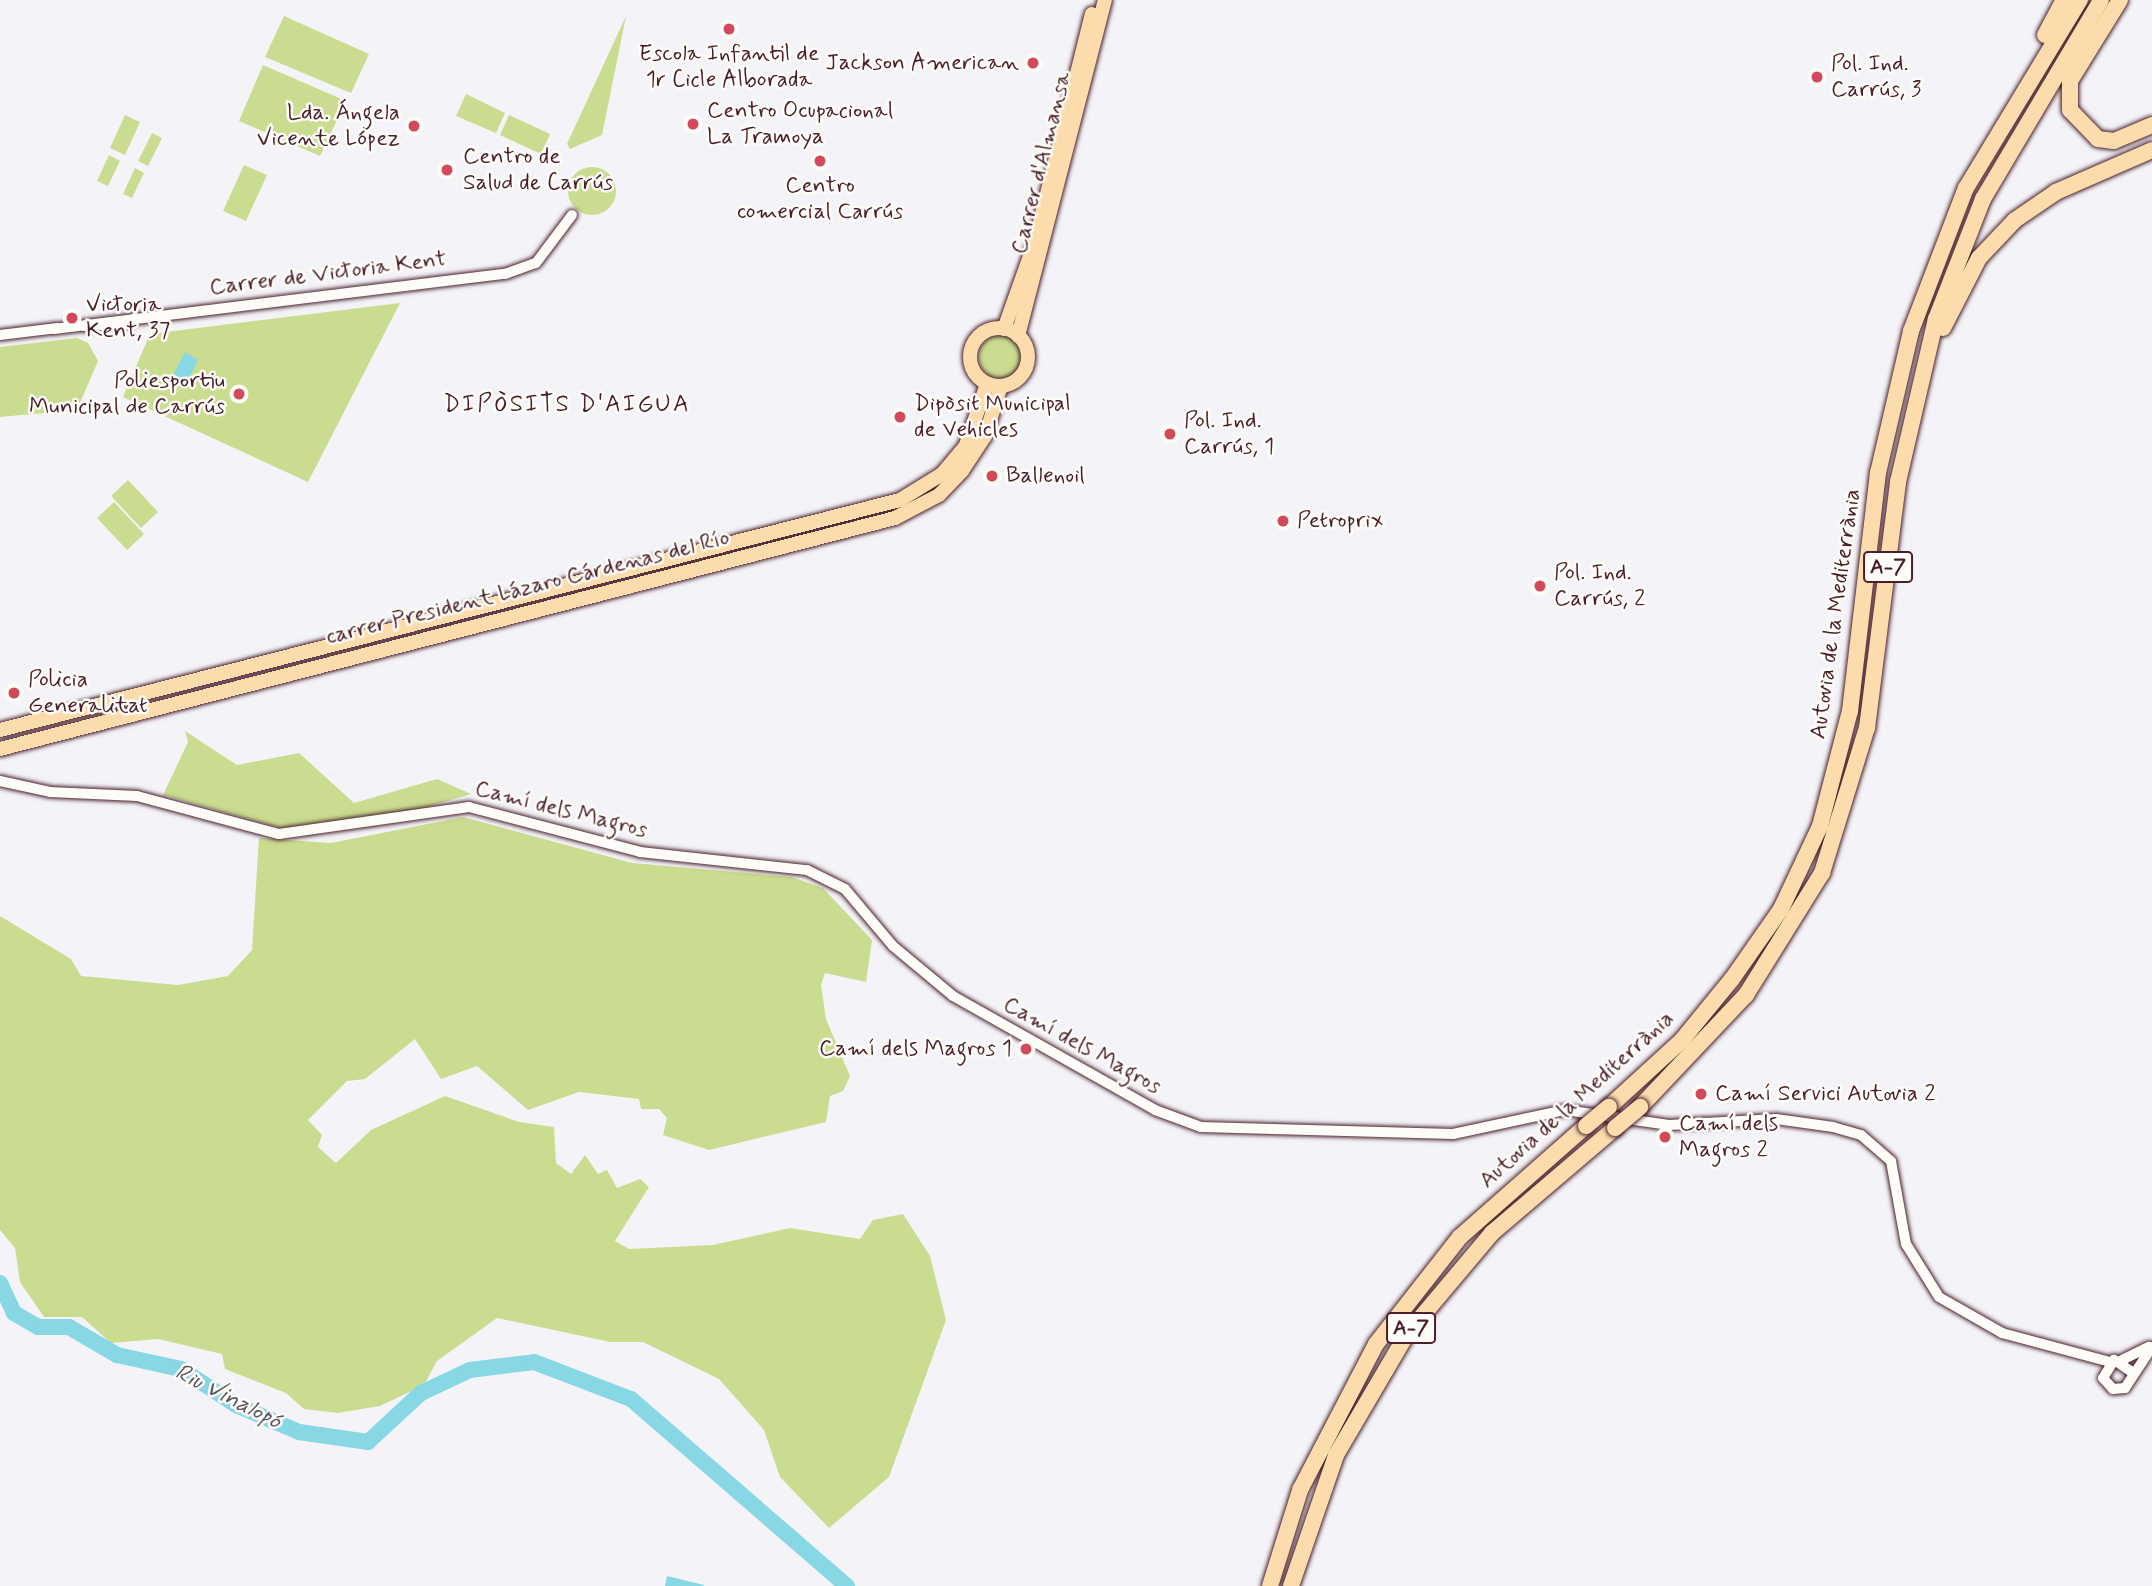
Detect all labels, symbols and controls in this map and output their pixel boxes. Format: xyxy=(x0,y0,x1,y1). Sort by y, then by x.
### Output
marker: Escola Infantil de 1r Cicle Alborada xyxy=(721,21,737,37)
place label: Escola Infantil de 1r Cicle Alborada xyxy=(639,40,819,94)
place label: Jackson American xyxy=(842,49,1019,77)
place label: Pol. Ind. Carrús, 3 xyxy=(1831,50,1922,104)
marker: Jackson American xyxy=(1025,55,1041,71)
street label: Carrer d'Almansa xyxy=(1006,69,1078,257)
marker: Pol. Ind. Carrús, 3 xyxy=(1809,69,1825,85)
place label: Centro Ocupacional La Tramoya xyxy=(707,97,893,151)
place label: Lda. Ángela Vicente López xyxy=(255,99,400,153)
marker: Centro Ocupacional La Tramoya xyxy=(685,116,701,132)
marker: Lda. Ángela Vicente López xyxy=(406,118,422,134)
place label: Centro de Salud de Carrús xyxy=(463,143,616,197)
marker: Centro comercial Carrús xyxy=(812,153,828,169)
marker: Centro de Salud de Carrús xyxy=(437,160,457,180)
place label: Centro comercial Carrús xyxy=(735,172,905,226)
street label: Carrer de Victoria Kent xyxy=(210,246,446,302)
place label: Victoria Kent, 37 xyxy=(86,291,170,345)
marker: Victoria Kent, 37 xyxy=(64,310,80,326)
place label: Poliesportiu Municipal de Carrús xyxy=(31,367,225,421)
marker: Poliesportiu Municipal de Carrús xyxy=(231,386,247,402)
place label: Dipòsit Municipal de Vehicles xyxy=(914,390,1076,444)
district label: DIPÒSITS D'AIGUA xyxy=(445,391,689,419)
place label: Pol. Ind. Carrús, 1 xyxy=(1184,407,1274,461)
marker: Dipòsit Municipal de Vehicles xyxy=(892,409,908,425)
marker: Pol. Ind. Carrús, 1 xyxy=(1162,426,1178,442)
place label: Ballenoil xyxy=(1006,462,1085,490)
marker: Ballenoil xyxy=(984,468,1000,484)
street label: Autovia de la Mediterrània xyxy=(1804,485,1868,743)
place label: Petroprix xyxy=(1297,507,1383,535)
marker: Petroprix xyxy=(1275,513,1291,529)
street label: carrer President Lázaro Cárdenas del Río xyxy=(327,525,729,651)
road number: A-7 xyxy=(1862,550,1914,584)
place label: Pol. Ind. Carrús, 2 xyxy=(1554,559,1645,613)
marker: Pol. Ind. Carrús, 2 xyxy=(1532,578,1548,594)
place label: Policia Generalitat xyxy=(28,666,148,720)
marker: Policia Generalitat xyxy=(6,685,22,701)
street label: Camí dels Magros xyxy=(472,775,650,845)
street label: Camí dels Magros xyxy=(998,991,1166,1101)
street label: Autovia de la Mediterrània xyxy=(1472,1004,1682,1196)
place label: Camí dels Magros 1 xyxy=(819,1035,1012,1063)
marker: Camí dels Magros 1 xyxy=(1018,1041,1034,1057)
place label: Camí Servici Autovia 2 xyxy=(1715,1080,1935,1108)
marker: Camí Servici Autovia 2 xyxy=(1693,1086,1709,1102)
place label: Camí dels Magros 2 xyxy=(1679,1110,1778,1164)
marker: Camí dels Magros 2 xyxy=(1657,1129,1673,1145)
road number: A-7 xyxy=(1385,1310,1437,1346)
water label: Riu Vinalopó xyxy=(171,1358,285,1436)

